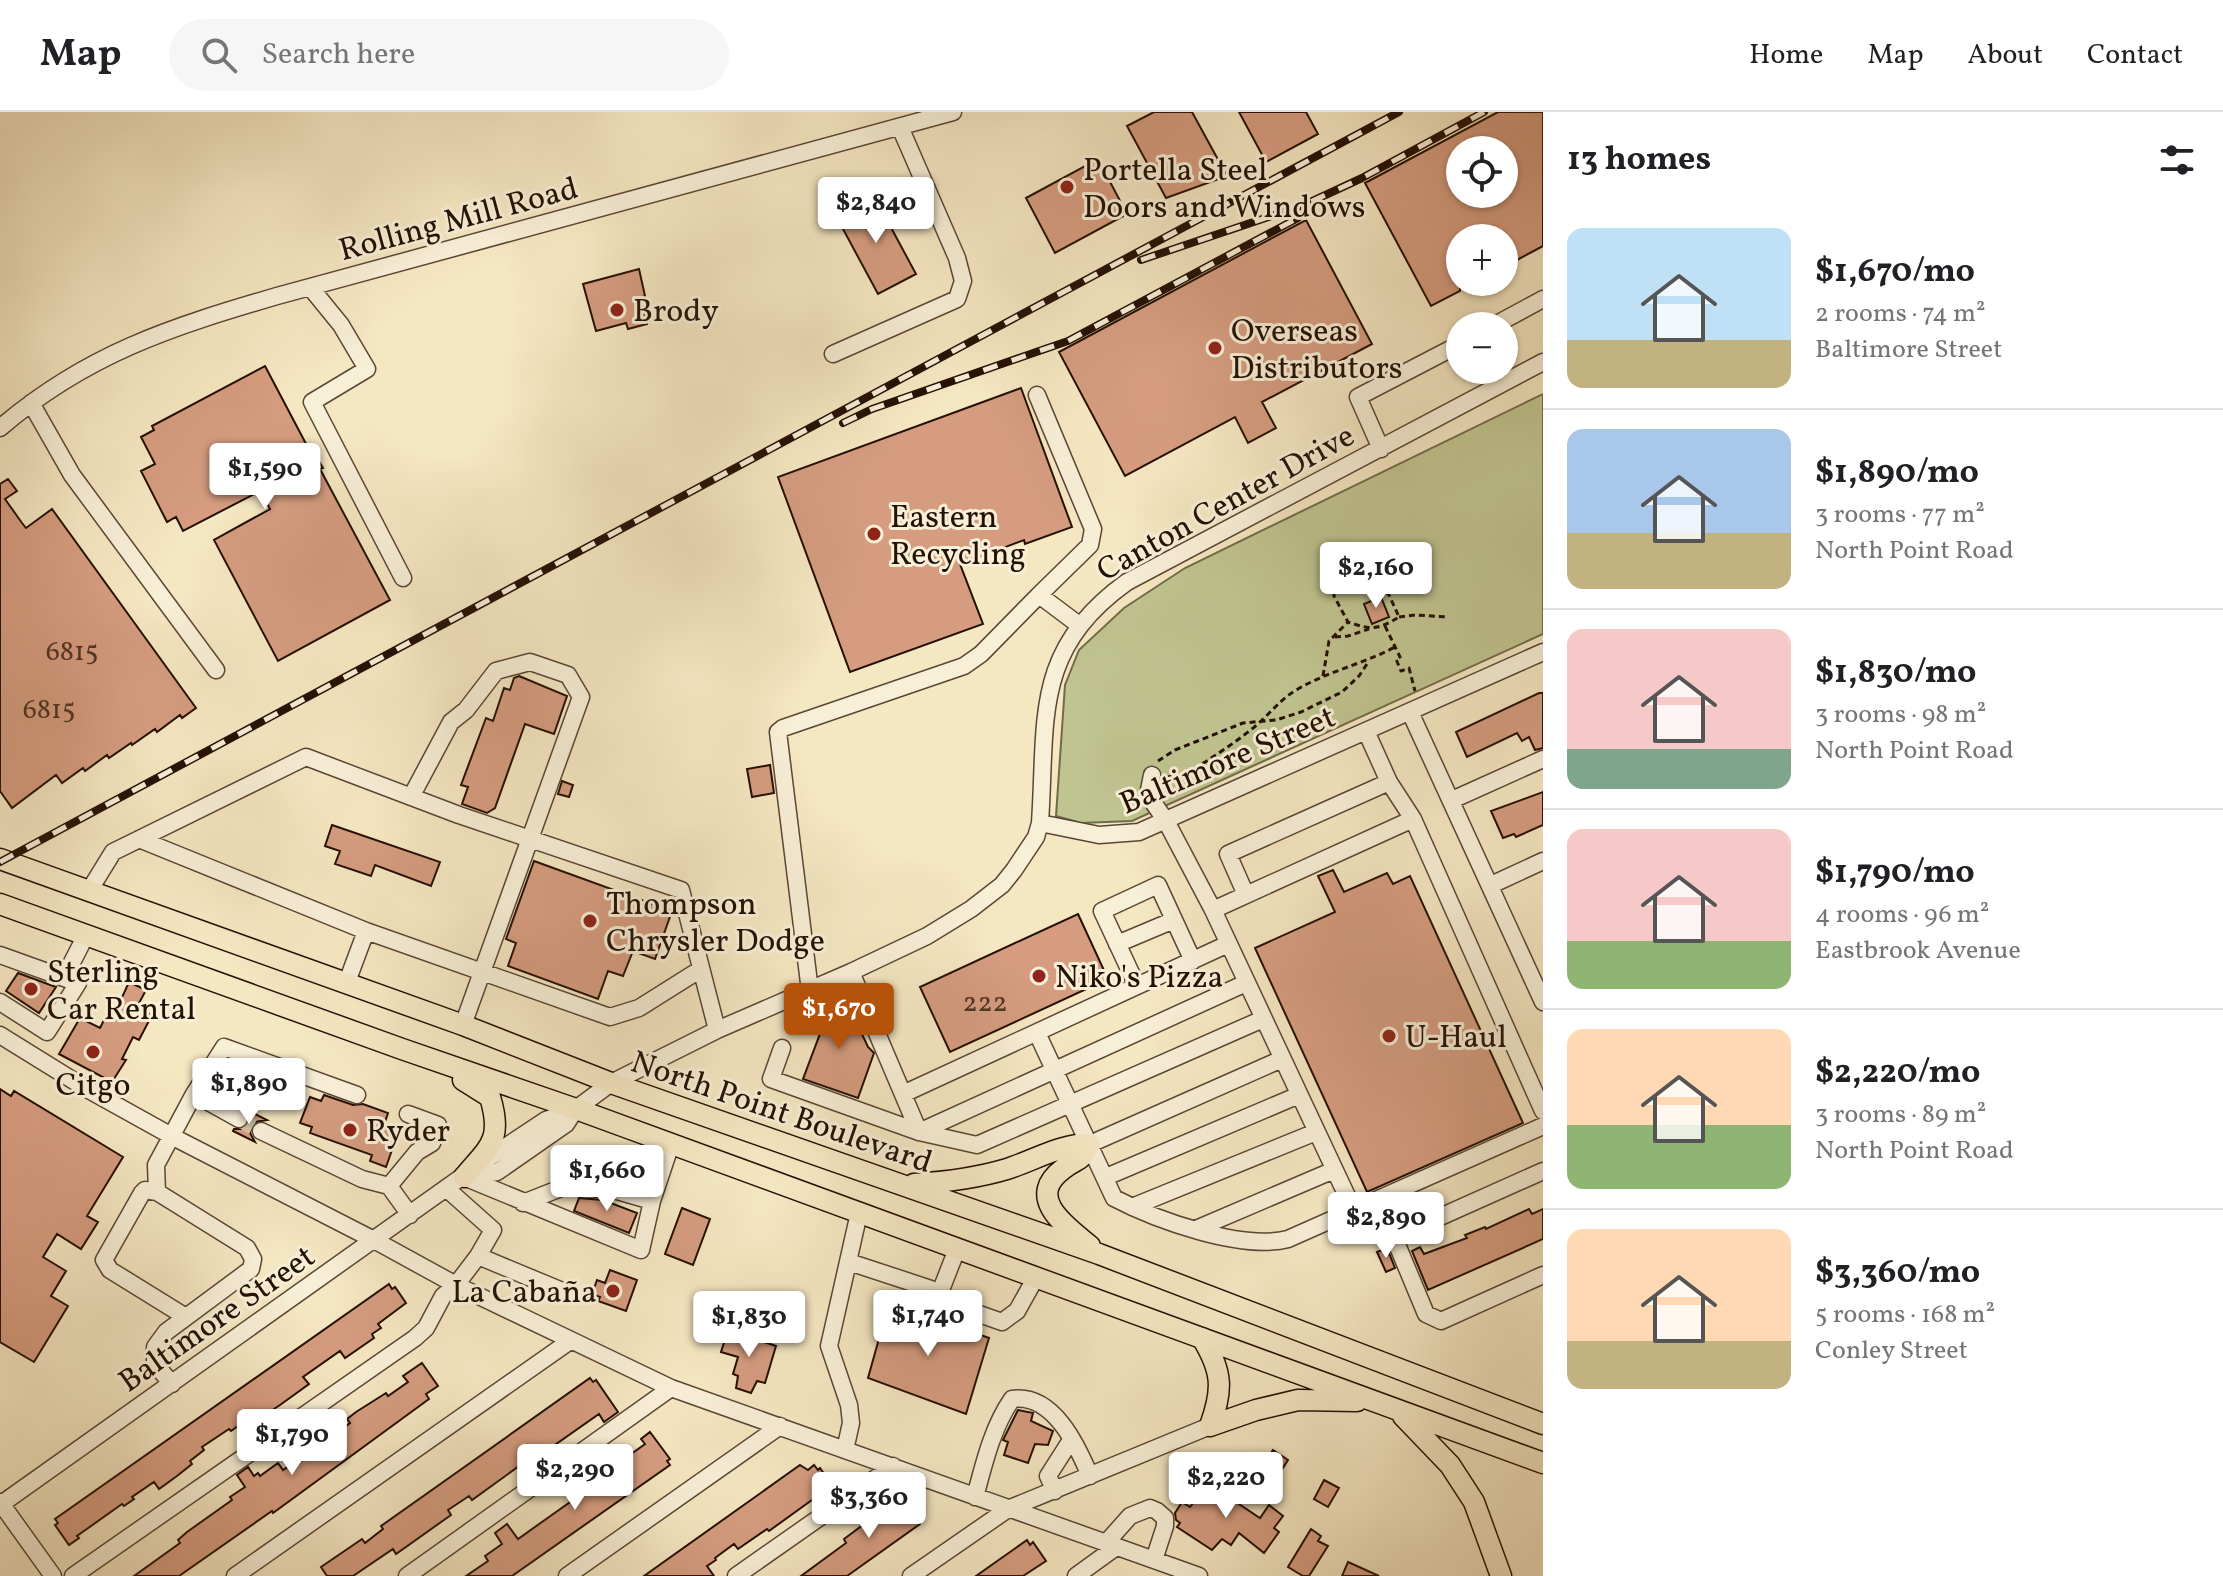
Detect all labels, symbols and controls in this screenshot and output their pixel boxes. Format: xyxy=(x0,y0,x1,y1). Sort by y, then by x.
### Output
search box xyxy=(169,19,729,91)
text: Map xyxy=(40,29,121,82)
icon: search xyxy=(197,33,241,77)
text: Search here xyxy=(261,34,415,76)
text: Home xyxy=(1749,36,1823,75)
text: Map xyxy=(1867,36,1923,75)
text: About xyxy=(1967,36,2043,75)
text: Contact xyxy=(2087,36,2183,75)
map controls xyxy=(1446,136,1518,384)
button: locate xyxy=(1446,136,1518,208)
text: 13 homes xyxy=(1567,137,1711,184)
icon: filters xyxy=(2155,138,2199,182)
place label: Portella Steel Doors and Windows xyxy=(1083,150,1366,231)
street label: Rolling Mill Road xyxy=(334,168,583,274)
pin: $2,840 xyxy=(811,177,941,245)
marker: Portella Steel Doors and Windows xyxy=(1058,178,1076,196)
text: $2,840 xyxy=(836,185,916,221)
button: + xyxy=(1446,224,1518,296)
text: $1,670/mo xyxy=(1815,249,1975,296)
icon: home xyxy=(1631,260,1727,356)
place label: Brody xyxy=(633,291,719,335)
text: 2 rooms · 74 m² xyxy=(1815,296,1986,332)
marker: Brody xyxy=(608,301,626,319)
place label: Overseas Distributors xyxy=(1231,311,1403,392)
button: − xyxy=(1446,312,1518,384)
text: Baltimore Street xyxy=(1815,332,2002,368)
marker: Overseas Distributors xyxy=(1206,339,1224,357)
street label: Canton Center Drive xyxy=(1090,415,1363,594)
pin: $1,590 xyxy=(200,443,330,511)
text: $1,890/mo xyxy=(1815,450,1979,497)
text: $1,590 xyxy=(227,451,303,487)
icon: home xyxy=(1631,461,1727,557)
place label: Eastern Recycling xyxy=(890,497,1026,578)
text: 3 rooms · 77 m² xyxy=(1815,497,1985,533)
marker: Eastern Recycling xyxy=(865,525,883,543)
text: North Point Road xyxy=(1815,533,2014,569)
pin: $2,160 xyxy=(1311,542,1441,610)
text: $2,160 xyxy=(1338,550,1414,586)
house number: 6815 xyxy=(46,633,98,672)
text: $1,830/mo xyxy=(1815,650,1977,697)
icon: home xyxy=(1631,661,1727,757)
house number: 6815 xyxy=(23,691,75,730)
street label: Baltimore Street xyxy=(1113,696,1343,827)
text: 3 rooms · 98 m² xyxy=(1815,697,1986,733)
text: North Point Road xyxy=(1815,733,2014,769)
text: $1,790/mo xyxy=(1815,850,1975,897)
icon: home xyxy=(1631,861,1727,957)
place label: Thompson Chrysler Dodge xyxy=(606,884,825,965)
text: 4 rooms · 96 m² xyxy=(1815,897,1989,933)
marker: Thompson Chrysler Dodge xyxy=(581,912,599,930)
text: Eastbrook Avenue xyxy=(1815,933,2021,969)
place label: Sterling Car Rental xyxy=(47,952,196,1033)
place label: Niko's Pizza xyxy=(1055,957,1223,1001)
marker: Niko's Pizza xyxy=(1030,967,1048,985)
marker: Sterling Car Rental xyxy=(22,980,40,998)
pin: $1,670 xyxy=(774,983,904,1051)
house number: 222 xyxy=(962,984,1008,1023)
text: $1,670 xyxy=(802,991,876,1027)
place label: U-Haul xyxy=(1405,1017,1507,1061)
marker: U-Haul xyxy=(1380,1027,1398,1045)
street label: North Point Boulevard xyxy=(624,1042,938,1186)
marker: Citgo xyxy=(84,1043,102,1061)
text: $2,220/mo xyxy=(1815,1050,1980,1097)
pin: $1,890 xyxy=(184,1058,314,1126)
icon: home xyxy=(1631,1061,1727,1157)
place label: Citgo xyxy=(55,1065,131,1109)
text: $1,890 xyxy=(210,1066,288,1102)
text: 3 rooms · 89 m² xyxy=(1815,1097,1986,1133)
place label: Ryder xyxy=(366,1111,450,1155)
marker: Ryder xyxy=(341,1121,359,1139)
text: North Point Road xyxy=(1815,1133,2014,1169)
pin: $1,660 xyxy=(542,1145,672,1213)
text: $1,660 xyxy=(568,1153,646,1189)
pin: $2,890 xyxy=(1321,1192,1451,1260)
text: $2,890 xyxy=(1346,1200,1426,1236)
street label: Baltimore Street xyxy=(111,1236,325,1405)
text: $3,360/mo xyxy=(1815,1250,1980,1297)
icon: home xyxy=(1631,1261,1727,1357)
place label: La Cabaña xyxy=(451,1272,597,1316)
marker: La Cabaña xyxy=(604,1282,622,1300)
pin: $1,740 xyxy=(863,1290,993,1358)
pin: $1,830 xyxy=(684,1291,814,1359)
text: 5 rooms · 168 m² xyxy=(1815,1297,1995,1333)
text: $1,740 xyxy=(891,1298,965,1334)
text: $1,830 xyxy=(711,1299,787,1335)
text: Conley Street xyxy=(1815,1333,1968,1369)
pin: $1,790 xyxy=(227,1409,357,1477)
text: $1,790 xyxy=(255,1417,329,1453)
pin: $2,290 xyxy=(510,1444,640,1512)
text: $2,290 xyxy=(535,1452,615,1488)
pin: $2,220 xyxy=(1161,1452,1291,1520)
text: $2,220 xyxy=(1187,1460,1265,1496)
pin: $3,360 xyxy=(804,1472,934,1540)
text: $3,360 xyxy=(830,1480,908,1516)

